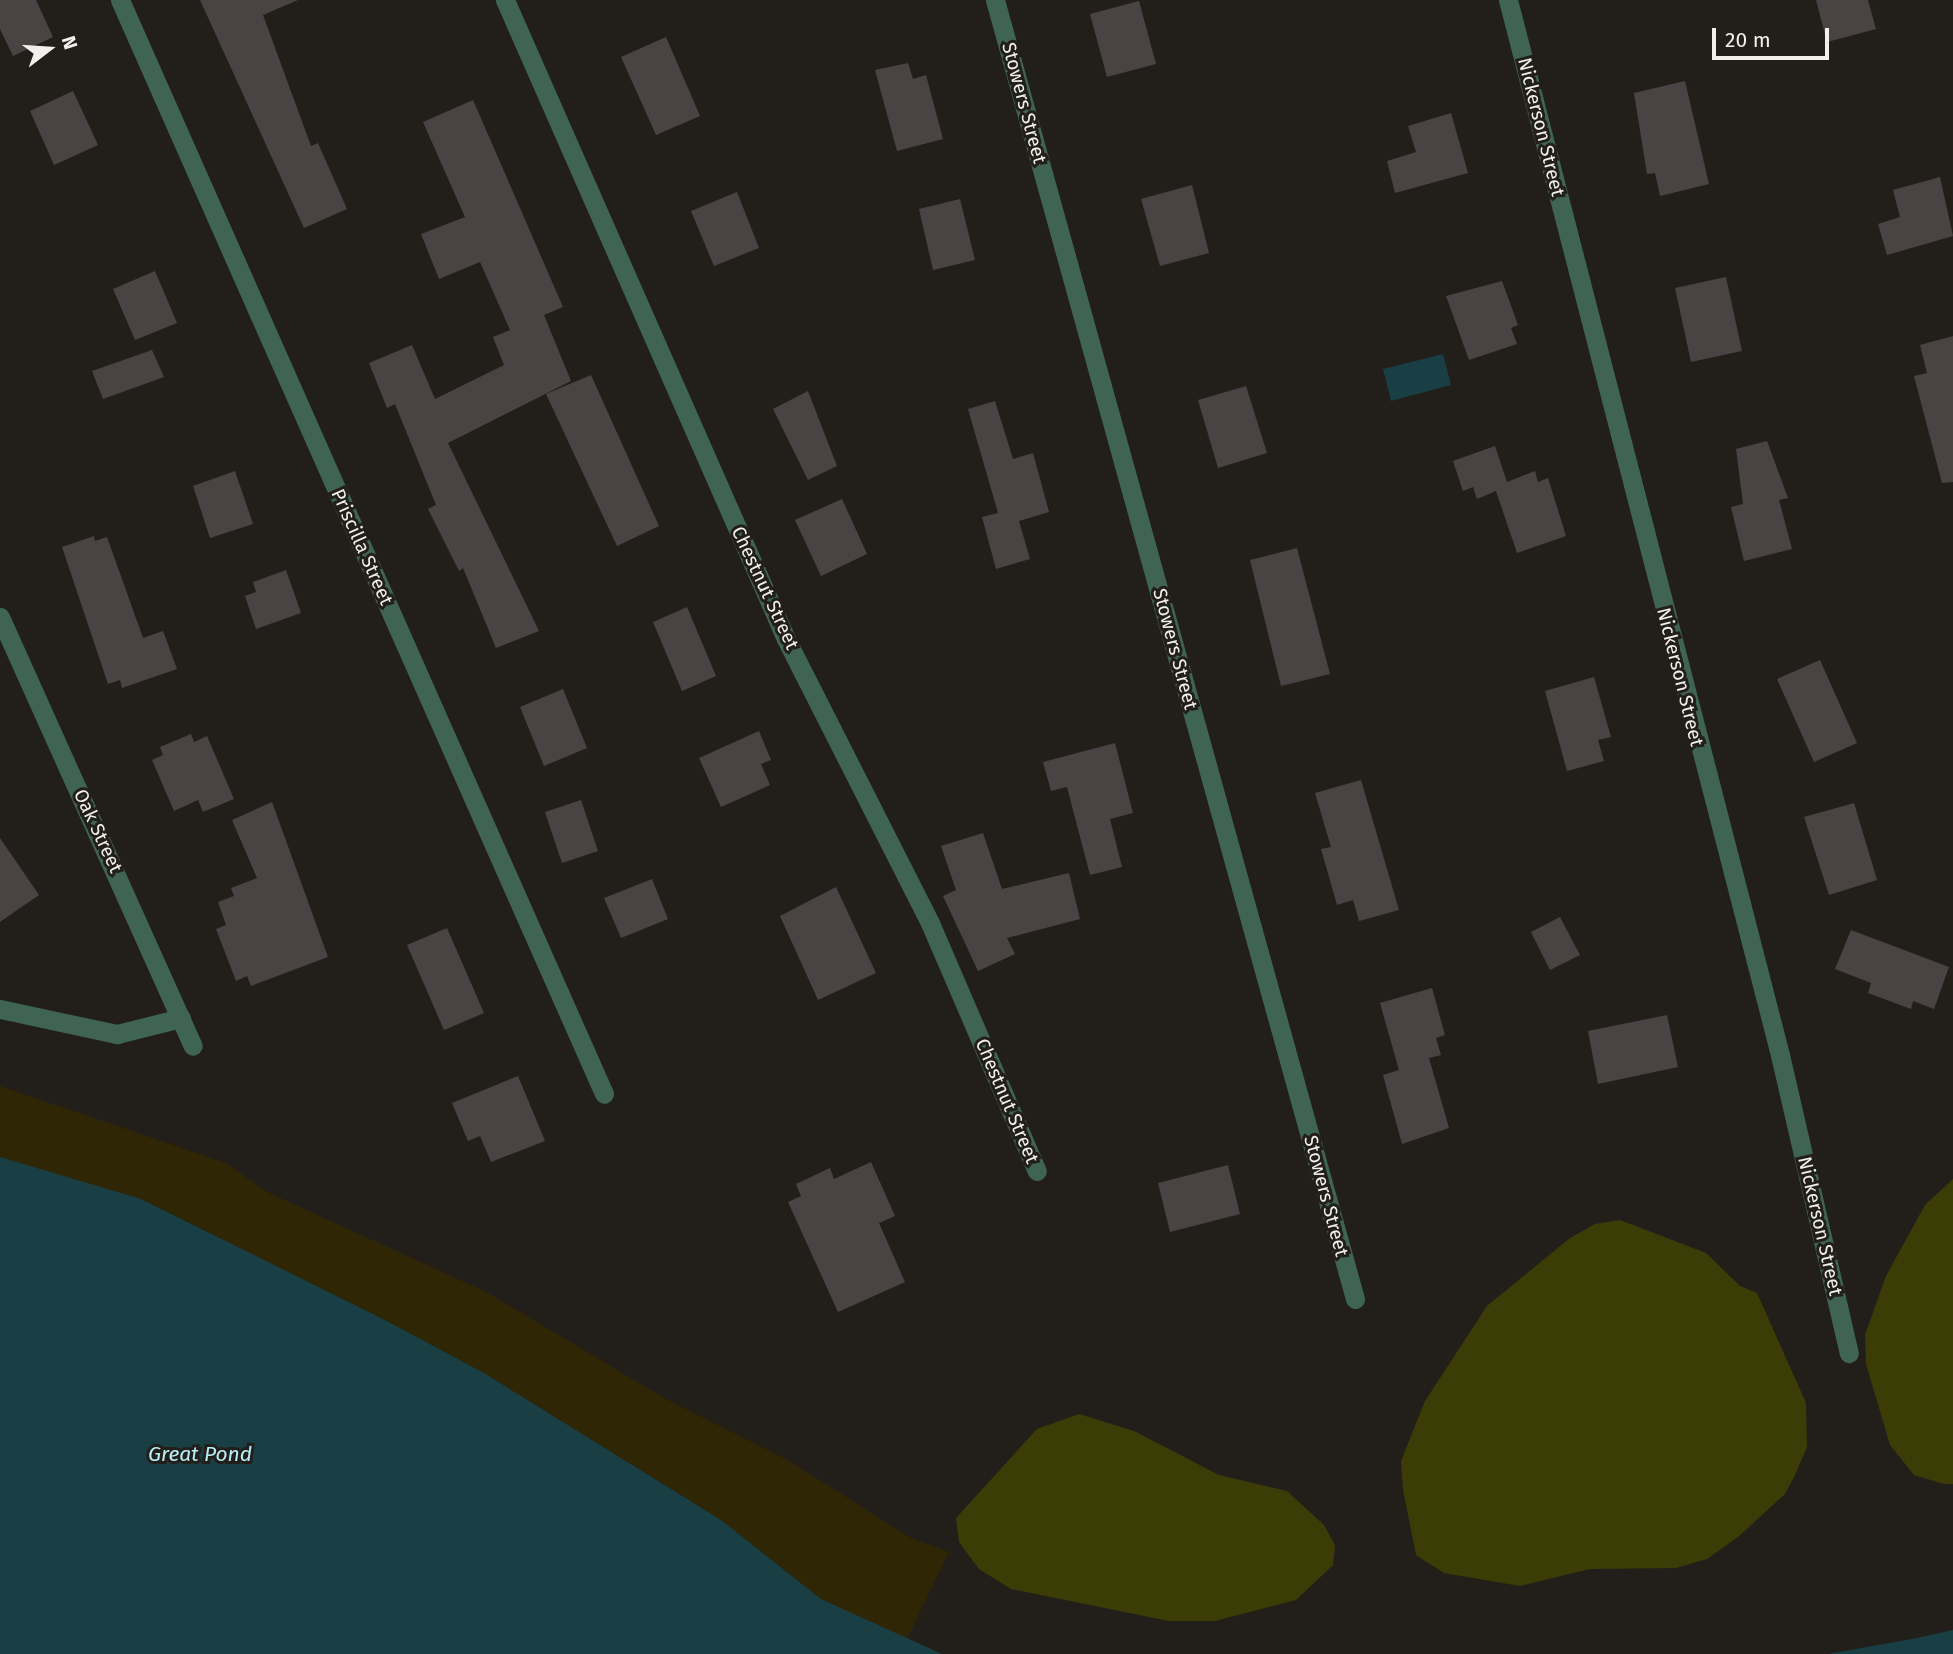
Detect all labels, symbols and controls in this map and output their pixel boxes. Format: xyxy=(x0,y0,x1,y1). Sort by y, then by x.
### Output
north arrow xyxy=(14,14,84,84)
scale bar xyxy=(1715,14,1832,58)
text: 20 m xyxy=(1725,27,1771,53)
text: N xyxy=(57,33,82,52)
street label: Stowers Street xyxy=(997,40,1051,166)
street label: Nickerson Street xyxy=(1513,55,1569,199)
street label: Priscilla Street xyxy=(326,485,398,609)
street label: Chestnut Street xyxy=(726,523,804,653)
street label: Stowers Street xyxy=(1148,586,1202,712)
street label: Nickerson Street xyxy=(1652,605,1708,749)
street label: Oak Street xyxy=(69,786,127,876)
street label: Chestnut Street xyxy=(970,1035,1044,1167)
street label: Stowers Street xyxy=(1299,1133,1353,1259)
street label: Nickerson Street xyxy=(1793,1154,1847,1298)
water label: Great Pond xyxy=(148,1441,252,1467)

